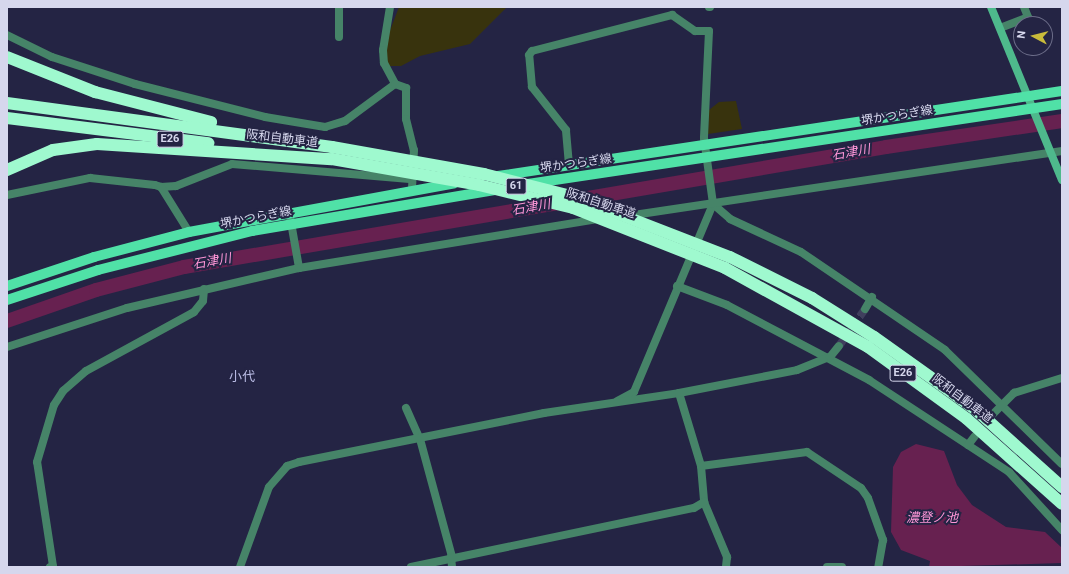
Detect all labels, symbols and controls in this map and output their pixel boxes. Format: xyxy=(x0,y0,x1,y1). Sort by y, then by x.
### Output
north arrow xyxy=(1013,16,1053,56)
text: N xyxy=(1015,30,1029,39)
street label: 堺かつらぎ線 xyxy=(860,103,934,129)
street label: 阪和自動車道 xyxy=(245,127,319,151)
road number: E26 xyxy=(156,130,184,148)
water label: 石津川 xyxy=(830,142,872,164)
street label: 堺かつらぎ線 xyxy=(539,152,613,176)
road number: 61 xyxy=(505,177,527,195)
street label: 阪和自動車道 xyxy=(565,186,637,222)
water label: 石津川 xyxy=(510,197,552,219)
street label: 堺かつらぎ線 xyxy=(219,204,293,232)
water label: 石津川 xyxy=(191,251,233,273)
road number: E26 xyxy=(889,364,917,382)
district label: 小代 xyxy=(229,369,255,385)
street label: 阪和自動車道 xyxy=(929,372,995,426)
water label: 濃登ノ池 xyxy=(906,510,958,526)

